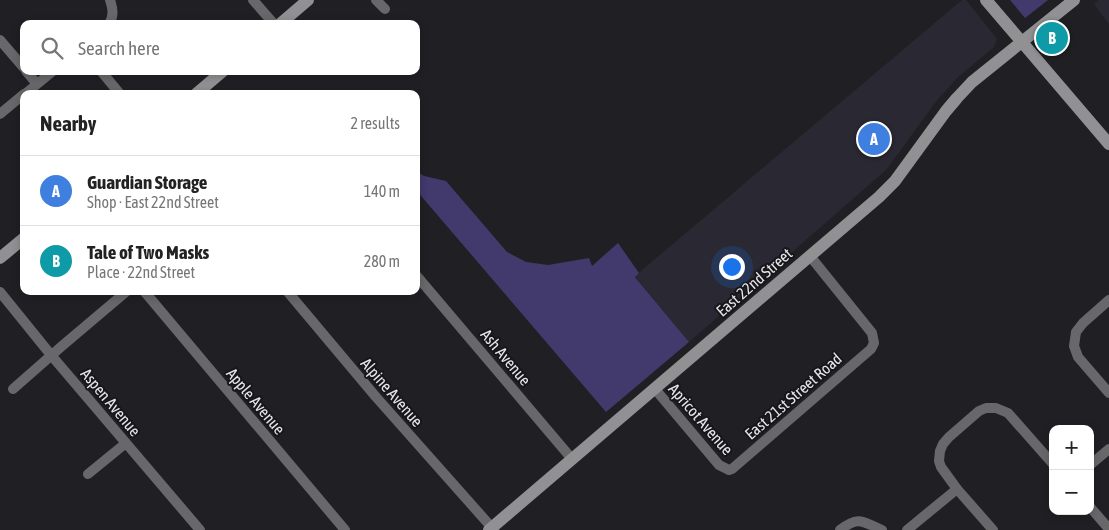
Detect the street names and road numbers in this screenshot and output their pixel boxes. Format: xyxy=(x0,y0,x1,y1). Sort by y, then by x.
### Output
street label: East 22nd Street xyxy=(712,244,796,320)
street label: Ash Avenue xyxy=(477,325,535,389)
street label: East 21st Street Road xyxy=(741,349,845,443)
street label: Alpine Avenue xyxy=(357,354,427,431)
street label: Apple Avenue xyxy=(222,364,289,438)
street label: Aspen Avenue xyxy=(77,365,144,440)
street label: Apricot Avenue xyxy=(664,380,737,459)

